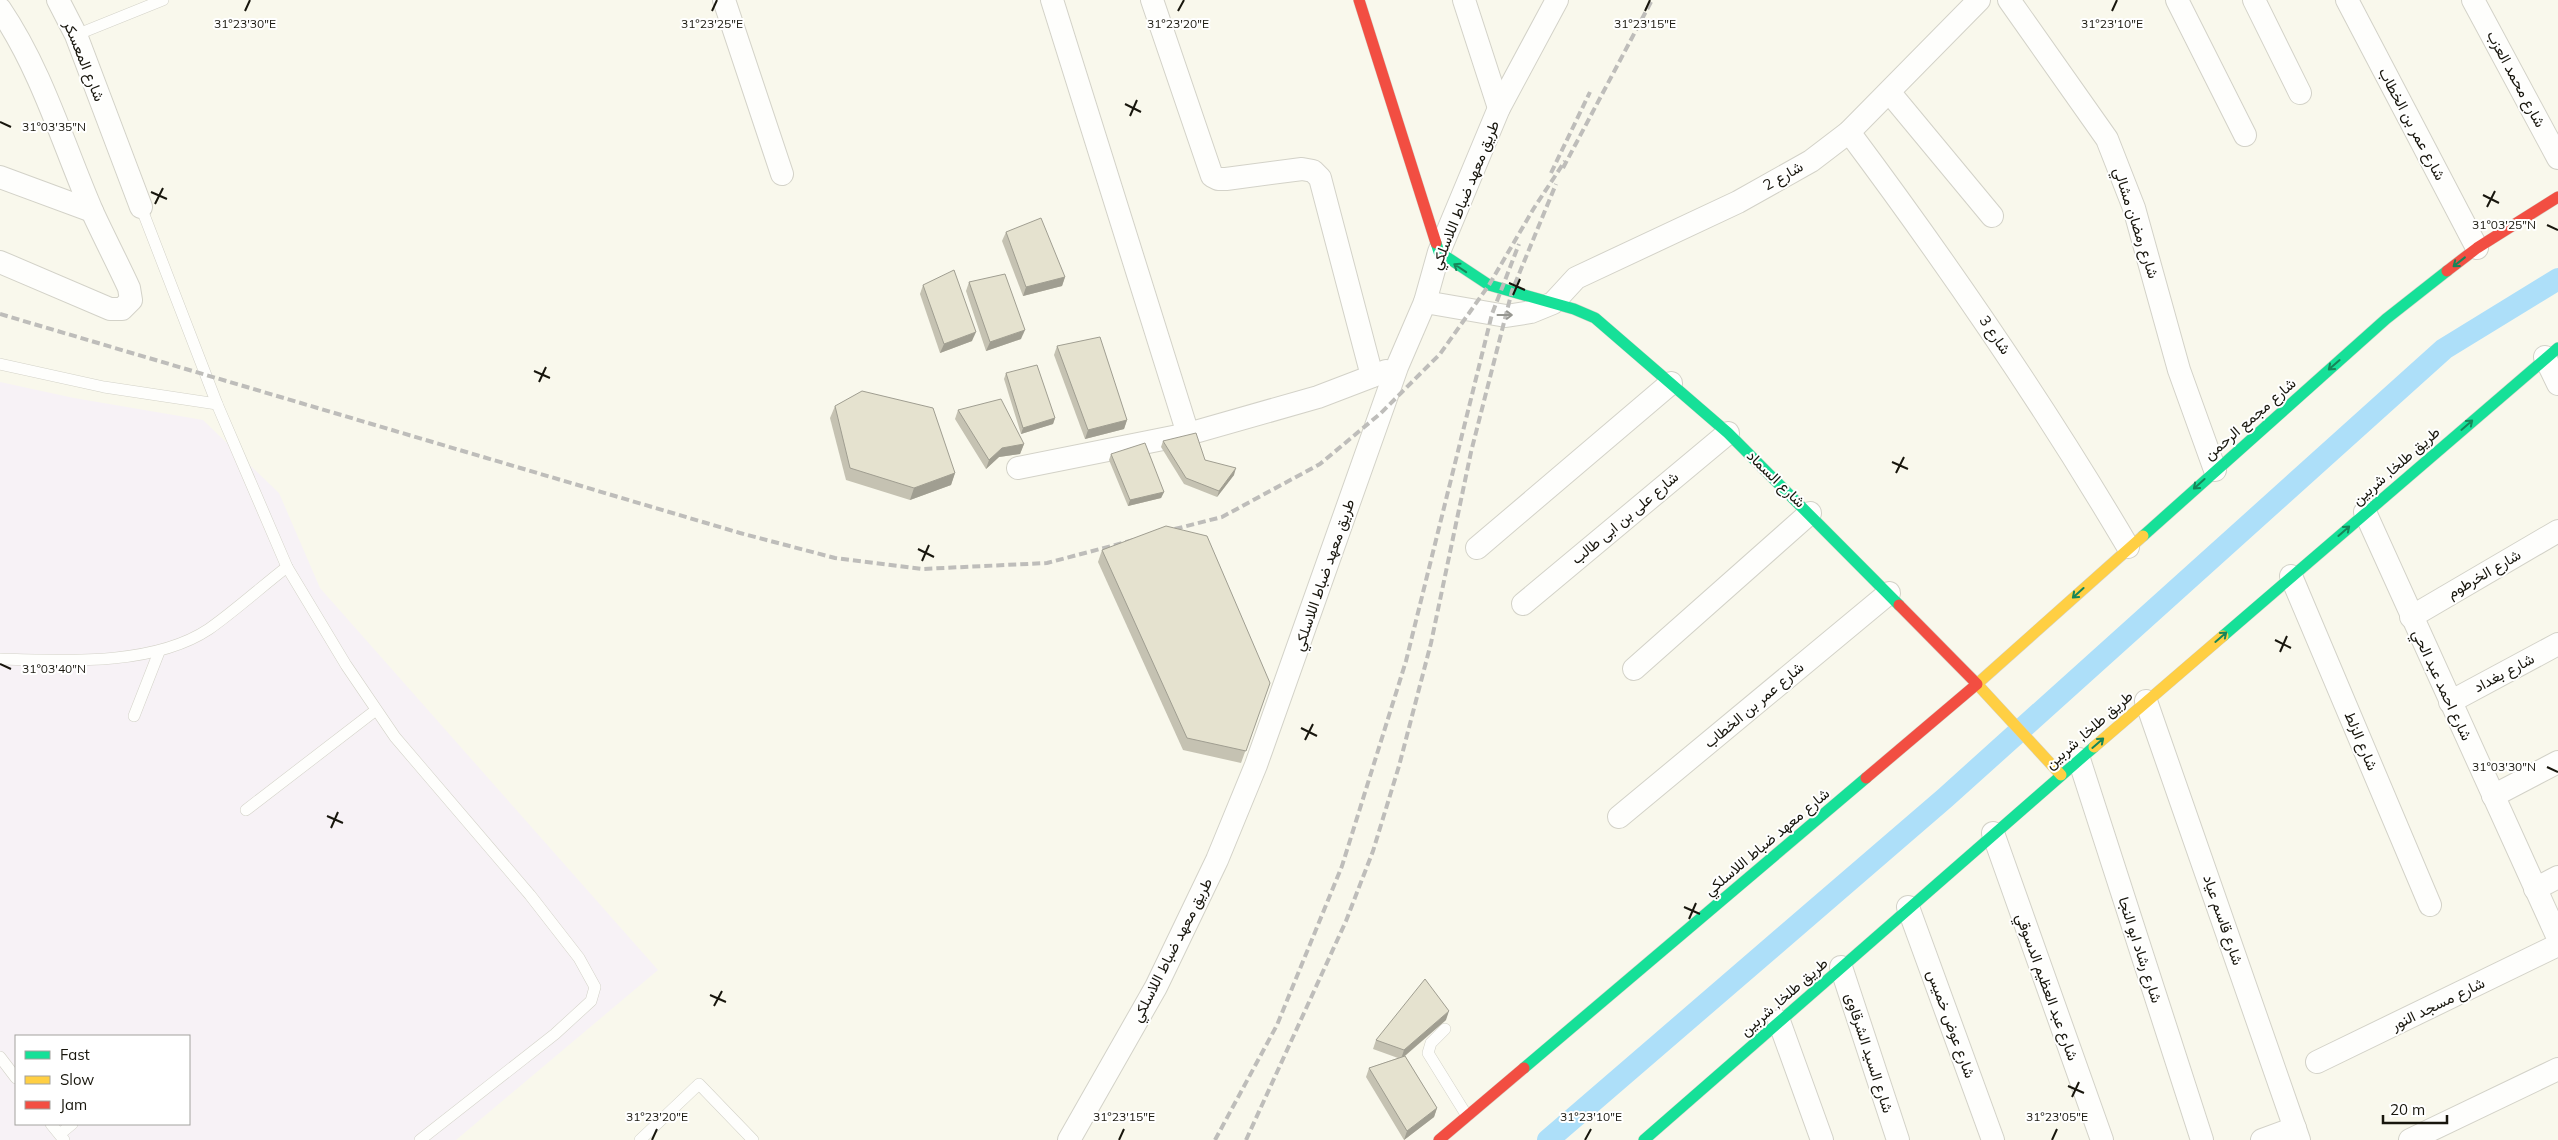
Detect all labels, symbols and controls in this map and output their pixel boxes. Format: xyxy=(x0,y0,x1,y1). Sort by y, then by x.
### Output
text: 31°23'30"E xyxy=(214,16,276,31)
text: 31°23'25"E xyxy=(681,16,743,31)
text: 31°23'20"E xyxy=(1147,16,1209,31)
text: 31°23'15"E xyxy=(1614,16,1676,31)
text: 31°23'10"E xyxy=(2081,16,2143,31)
street label: شارع المعسكر xyxy=(57,17,109,105)
street label: شارع محمد العزب xyxy=(2481,27,2550,132)
street label: شارع عمر بن الخطاب xyxy=(2373,64,2450,184)
street label: طريق معهد ضباط اللاسلكي xyxy=(1426,117,1507,274)
text: 31°03'35"N xyxy=(22,119,86,134)
street label: شارع 2 xyxy=(1759,156,1807,196)
street label: شارع رمضان مشالي xyxy=(2106,165,2163,282)
text: 31°03'25"N xyxy=(2472,217,2536,232)
one-way arrow xyxy=(2453,256,2466,267)
one-way arrow xyxy=(1454,263,1468,273)
one-way arrow xyxy=(1496,310,1512,320)
street label: شارع 3 xyxy=(1974,312,2015,359)
one-way arrow xyxy=(2327,359,2340,371)
street label: شارع مجمع الرحمن xyxy=(2200,373,2301,465)
one-way arrow xyxy=(2460,419,2473,430)
street label: طريق طلخا, شربين xyxy=(2348,422,2444,510)
street label: شارع السماد xyxy=(1742,446,1810,513)
street label: شارع على بن ابى طالب xyxy=(1567,467,1684,570)
one-way arrow xyxy=(2192,479,2205,490)
street label: طريق معهد ضباط اللاسلكي xyxy=(1289,496,1362,654)
one-way arrow xyxy=(2337,525,2350,536)
street label: شارع الخرطوم xyxy=(2443,545,2525,604)
one-way arrow xyxy=(2071,587,2084,599)
street label: شارع احمد عبد الحي xyxy=(2405,626,2477,745)
one-way arrow xyxy=(2214,631,2227,643)
street label: شارع بغداد xyxy=(2470,649,2538,698)
street label: شارع عمر بن الخطاب xyxy=(1700,657,1809,753)
text: 31°03'40"N xyxy=(22,661,86,676)
street label: طريق طلخا, شربين xyxy=(2041,686,2137,774)
street label: شارع الزلط xyxy=(2339,708,2382,774)
one-way arrow xyxy=(2091,737,2104,749)
text: 31°03'30"N xyxy=(2472,759,2536,774)
street label: شارع معهد ضباط اللاسلكي xyxy=(1700,784,1836,903)
street label: شارع قاسم عياد xyxy=(2197,872,2248,968)
street label: طريق معهد ضباط اللاسلكي xyxy=(1127,874,1220,1027)
street label: شارع رشاد ابو النجا xyxy=(2112,894,2167,1006)
street label: شارع عبد العظيم الدسوقي xyxy=(2008,911,2083,1065)
street label: طريق طلخا, شربين xyxy=(1736,953,1832,1041)
street label: شارع عوض خميس xyxy=(1921,967,1980,1081)
street label: شارع مسجد النور xyxy=(2387,973,2489,1037)
street label: شارع السيد الشرقاوى xyxy=(1839,990,1898,1116)
legend xyxy=(15,1035,190,1125)
text: Fast xyxy=(60,1045,90,1064)
text: Slow xyxy=(60,1070,94,1089)
scale bar xyxy=(2383,1092,2447,1124)
text: Jam xyxy=(60,1095,87,1114)
text: 20 m xyxy=(2390,1100,2425,1119)
text: 31°23'20"E xyxy=(626,1109,688,1124)
text: 31°23'15"E xyxy=(1093,1109,1155,1124)
text: 31°23'10"E xyxy=(1560,1109,1622,1124)
text: 31°23'05"E xyxy=(2026,1109,2088,1124)

